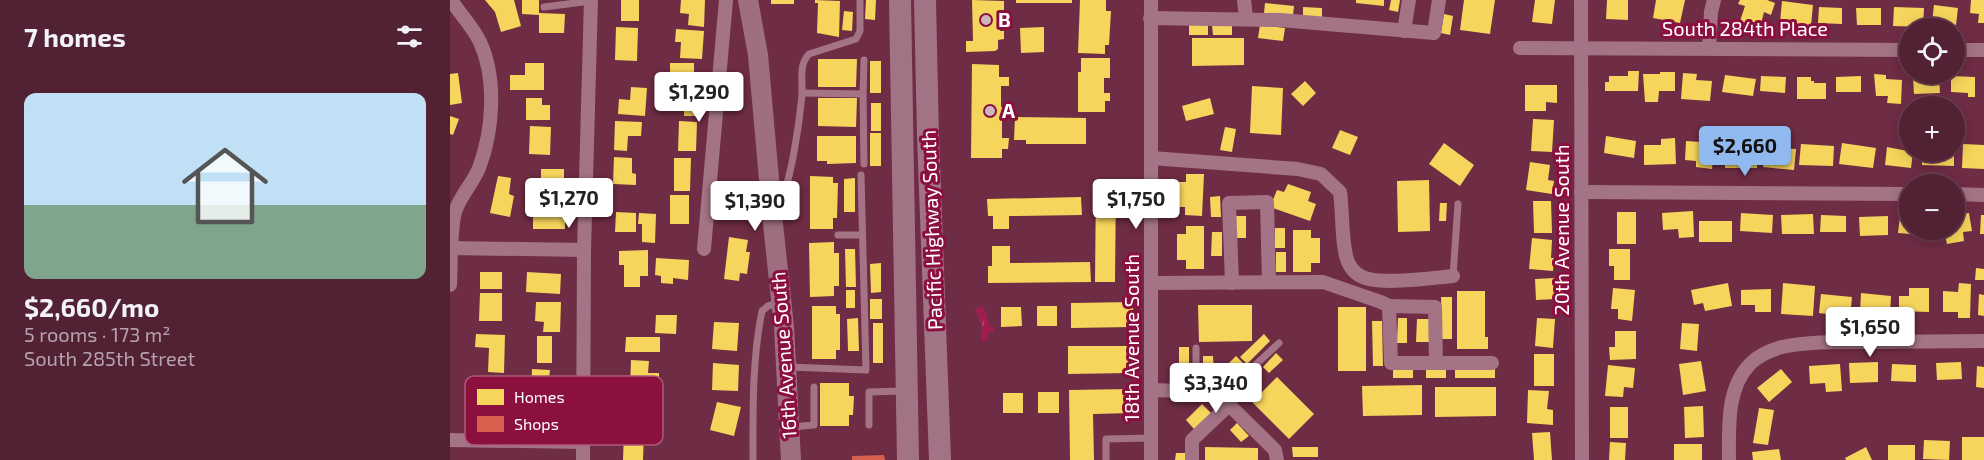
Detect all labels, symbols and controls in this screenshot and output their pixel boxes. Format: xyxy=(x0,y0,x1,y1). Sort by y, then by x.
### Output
place label: B xyxy=(998,7,1011,31)
marker: B xyxy=(979,13,993,27)
street label: South 284th Place xyxy=(1662,16,1828,40)
map controls xyxy=(1899,18,1965,240)
button: locate xyxy=(1899,18,1965,84)
icon: filters xyxy=(393,20,426,53)
text: 7 homes xyxy=(24,21,126,52)
pin: $1,290 xyxy=(650,72,748,123)
text: $1,290 xyxy=(668,79,730,103)
button: + xyxy=(1899,96,1965,162)
place label: A xyxy=(1002,98,1016,122)
marker: A xyxy=(983,104,997,118)
pin: $2,660 xyxy=(1696,126,1794,177)
street label: Pacific Highway South xyxy=(916,130,946,330)
icon: home xyxy=(171,132,279,240)
text: $2,660 xyxy=(1713,133,1777,157)
street label: 20th Avenue South xyxy=(1549,144,1573,316)
button: − xyxy=(1899,174,1965,240)
pin: $1,270 xyxy=(520,178,618,229)
pin: $1,750 xyxy=(1087,179,1185,230)
pin: $1,390 xyxy=(706,181,804,232)
text: $1,270 xyxy=(539,185,599,209)
text: $1,750 xyxy=(1107,186,1165,210)
text: $1,390 xyxy=(725,188,785,212)
street label: 18th Avenue South xyxy=(1119,254,1143,422)
street label: 16th Avenue South xyxy=(765,271,801,439)
text: $2,660/mo xyxy=(24,291,159,322)
pin: $1,650 xyxy=(1821,307,1919,358)
text: $1,650 xyxy=(1840,314,1900,338)
text: 5 rooms · 173 m² xyxy=(24,322,171,346)
text: South 285th Street xyxy=(24,346,195,370)
pin: $3,340 xyxy=(1167,363,1265,414)
text: $3,340 xyxy=(1184,370,1248,394)
legend xyxy=(465,376,663,445)
text: Homes xyxy=(514,387,565,406)
text: Shops xyxy=(514,414,559,433)

